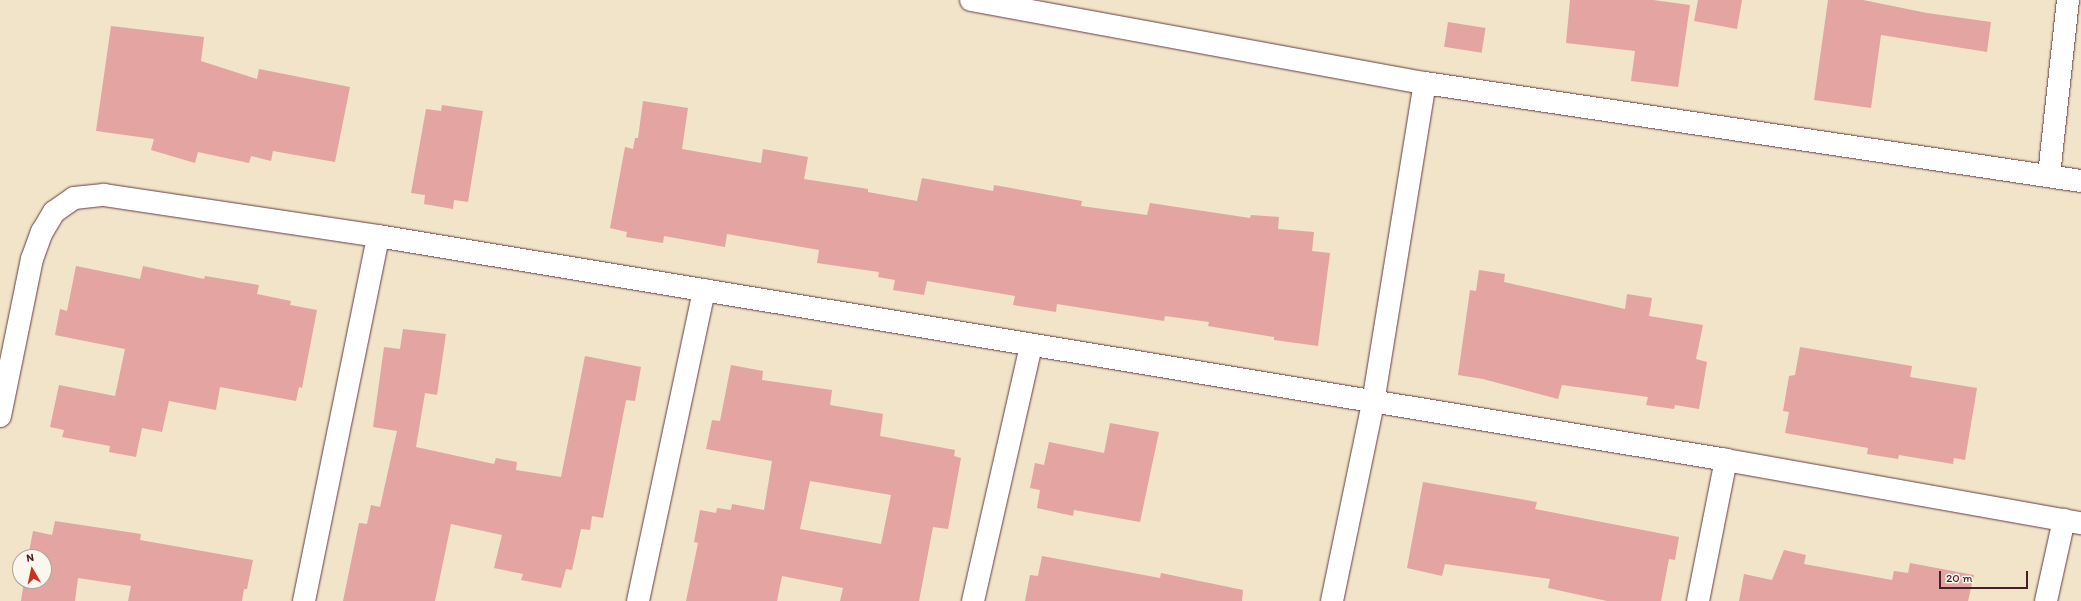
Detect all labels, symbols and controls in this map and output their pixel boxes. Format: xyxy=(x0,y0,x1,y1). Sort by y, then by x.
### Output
north arrow xyxy=(12,549,52,589)
text: N xyxy=(26,551,35,565)
scale bar xyxy=(1941,563,2030,589)
text: 20 m xyxy=(1946,571,1973,585)

